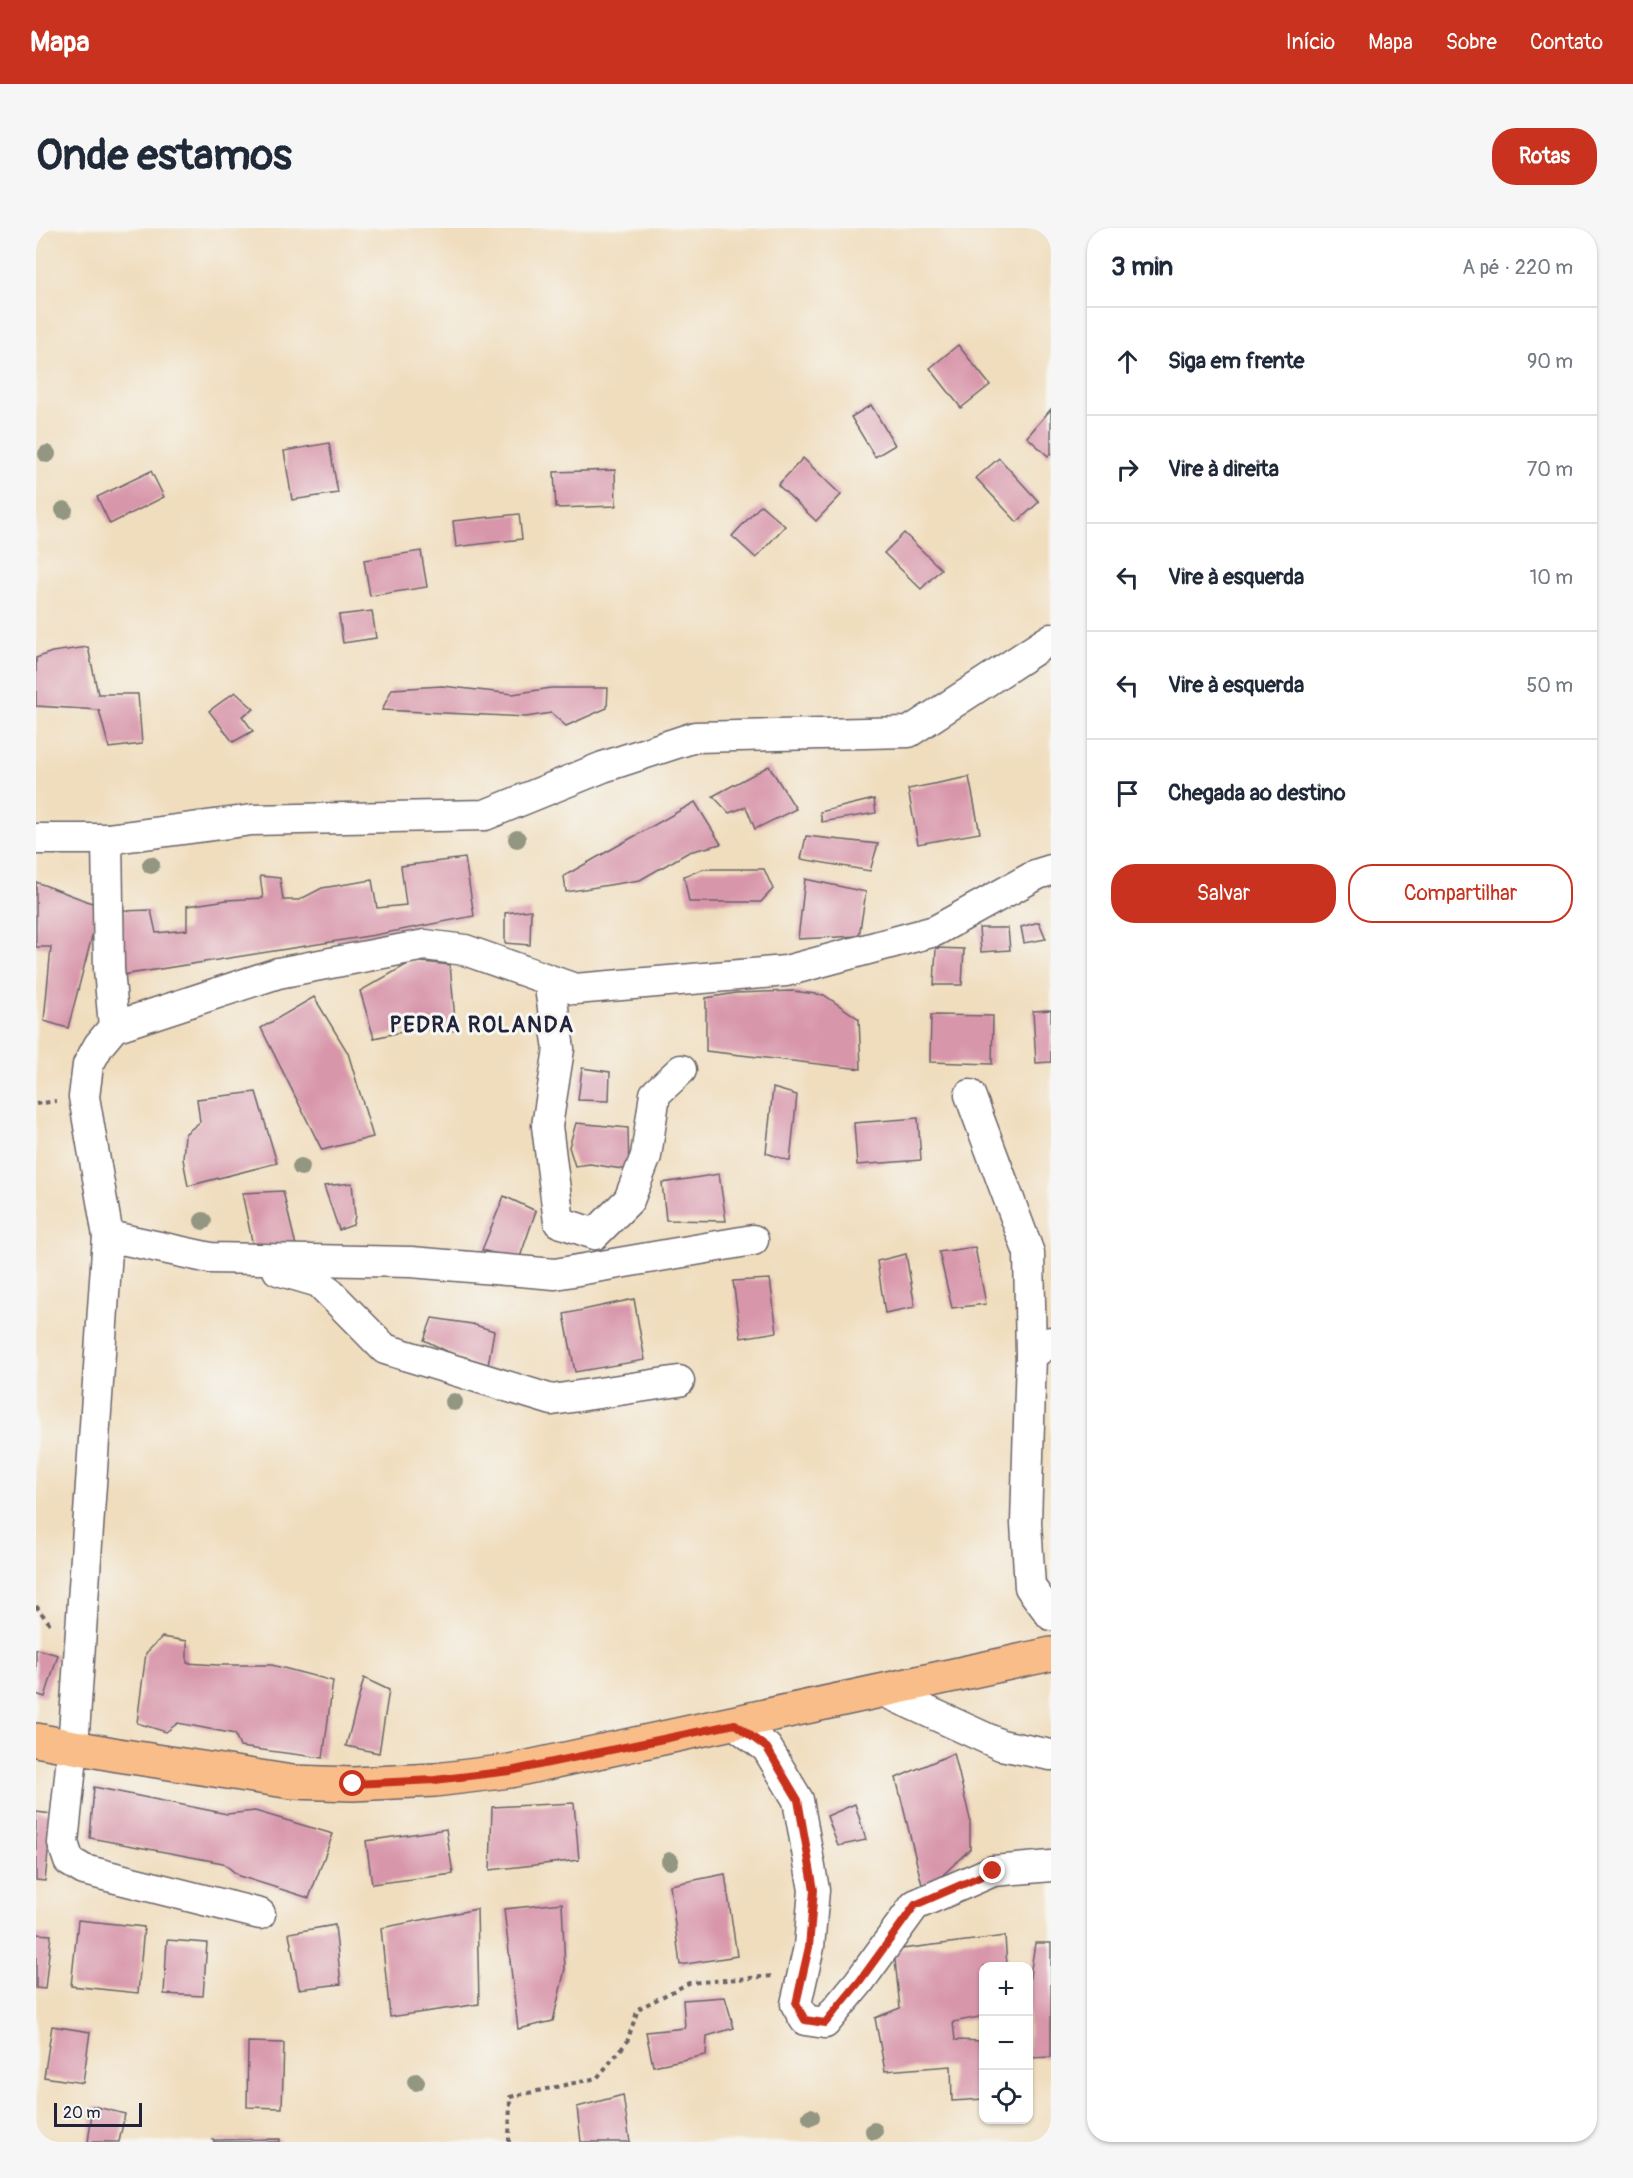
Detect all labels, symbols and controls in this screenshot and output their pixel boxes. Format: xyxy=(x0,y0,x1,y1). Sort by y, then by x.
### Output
text: Mapa xyxy=(30,25,89,60)
text: Início xyxy=(1286,29,1335,56)
text: Mapa xyxy=(1368,29,1413,56)
text: Sobre xyxy=(1446,29,1497,56)
text: Contato xyxy=(1530,29,1603,56)
button: Rotas xyxy=(1492,128,1597,185)
text: Onde estamos xyxy=(36,130,292,182)
text: 3 min xyxy=(1111,251,1173,283)
text: A pé · 220 m xyxy=(1462,255,1573,280)
icon: ahead xyxy=(1111,345,1144,378)
text: Siga em frente xyxy=(1168,347,1304,375)
text: 90 m xyxy=(1527,349,1573,374)
icon: right xyxy=(1111,453,1144,486)
text: Vire à direita xyxy=(1168,455,1279,483)
text: 70 m xyxy=(1527,457,1573,482)
icon: left xyxy=(1111,561,1144,594)
text: Vire à esquerda xyxy=(1168,563,1304,591)
text: 10 m xyxy=(1529,565,1573,590)
icon: left xyxy=(1111,669,1144,702)
text: Vire à esquerda xyxy=(1168,671,1304,699)
text: 50 m xyxy=(1526,673,1573,698)
icon: arrive xyxy=(1111,777,1144,810)
text: Chegada ao destino xyxy=(1168,779,1346,807)
button: Salvar xyxy=(1111,864,1336,923)
button: Compartilhar xyxy=(1348,864,1573,923)
district label: PEDRA ROLANDA xyxy=(389,1011,575,1039)
route start xyxy=(339,1770,365,1796)
route end xyxy=(979,1857,1005,1883)
map controls xyxy=(979,1962,1033,2124)
button: + xyxy=(979,1962,1033,2016)
button: − xyxy=(979,2016,1033,2070)
button: locate xyxy=(979,2070,1033,2124)
scale bar xyxy=(54,2100,142,2128)
text: 20 m xyxy=(63,2103,101,2123)

